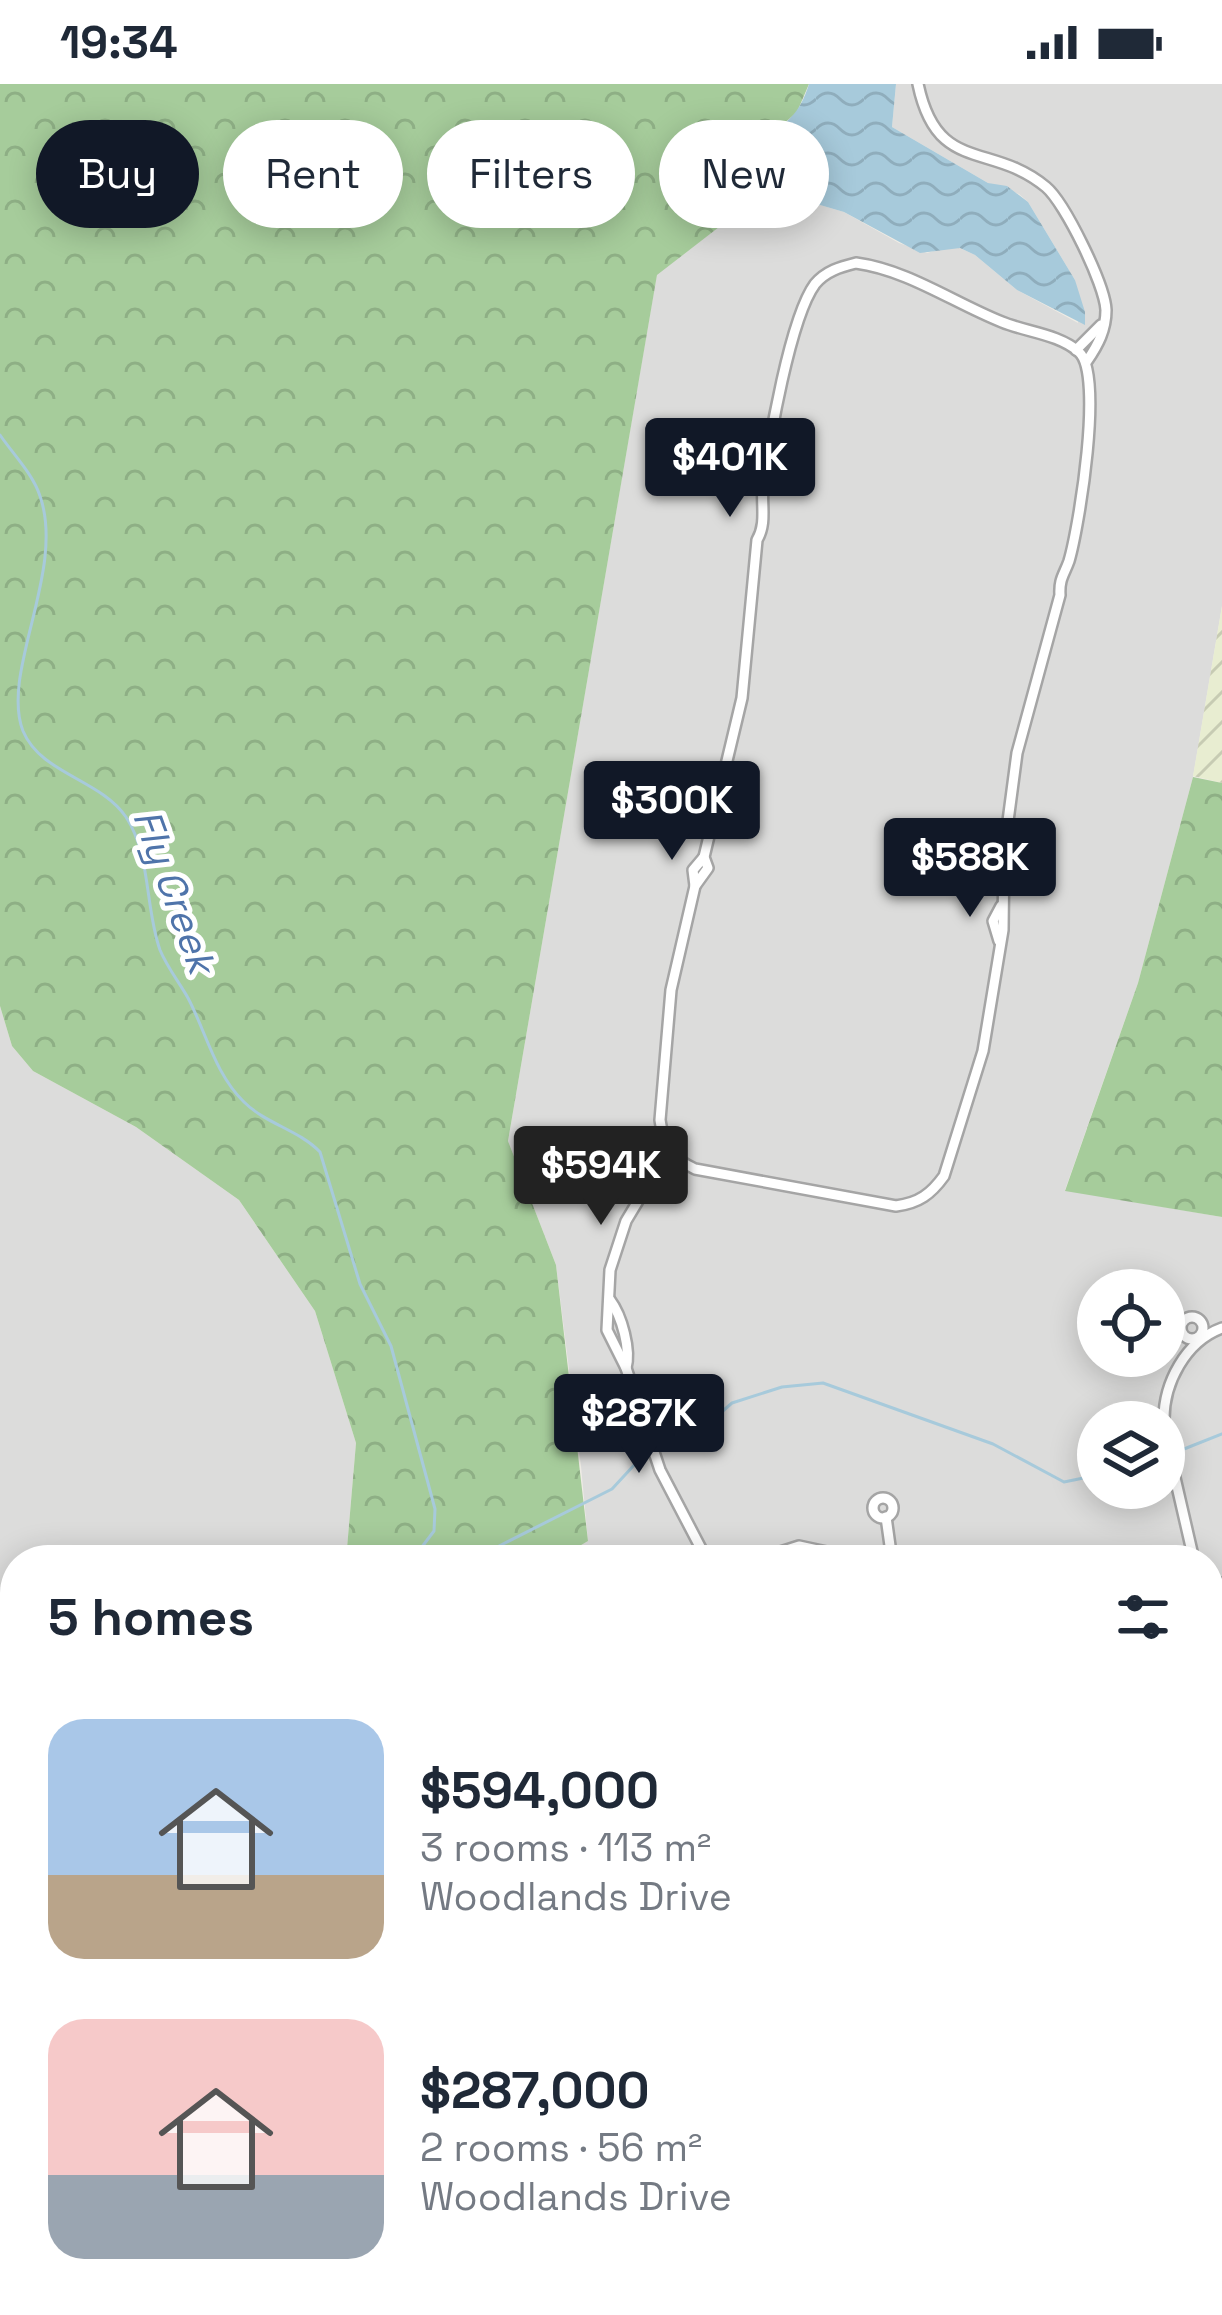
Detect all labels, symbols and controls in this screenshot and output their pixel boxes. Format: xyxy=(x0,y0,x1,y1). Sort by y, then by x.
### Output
text: 19:34 xyxy=(60,14,178,71)
chip: Buy xyxy=(36,120,199,228)
chip: Rent xyxy=(223,120,403,228)
chip: Filters xyxy=(427,120,635,228)
chip: New xyxy=(659,120,829,228)
pin: $401K xyxy=(646,418,814,520)
text: $401K xyxy=(672,432,788,481)
pin: $300K xyxy=(588,761,756,863)
text: $300K xyxy=(611,775,733,824)
water label: Fly Creek xyxy=(122,803,228,984)
pin: $588K xyxy=(886,818,1054,920)
text: $588K xyxy=(911,832,1029,881)
pin: $594K xyxy=(517,1126,685,1228)
text: $594K xyxy=(541,1140,661,1189)
map controls xyxy=(1077,1269,1185,1509)
button: locate xyxy=(1077,1269,1185,1377)
pin: $287K xyxy=(555,1374,723,1476)
text: $287K xyxy=(581,1388,697,1437)
button: layers xyxy=(1077,1401,1185,1509)
icon: filters xyxy=(1110,1584,1176,1650)
text: 5 homes xyxy=(48,1585,254,1650)
text: $594,000 xyxy=(420,1758,659,1823)
icon: home xyxy=(144,1767,288,1911)
text: 3 rooms · 113 m² xyxy=(420,1823,711,1872)
text: Woodlands Drive xyxy=(420,1872,732,1921)
text: $287,000 xyxy=(420,2058,650,2123)
icon: home xyxy=(144,2067,288,2211)
text: 2 rooms · 56 m² xyxy=(420,2123,702,2172)
text: Woodlands Drive xyxy=(420,2172,732,2221)

